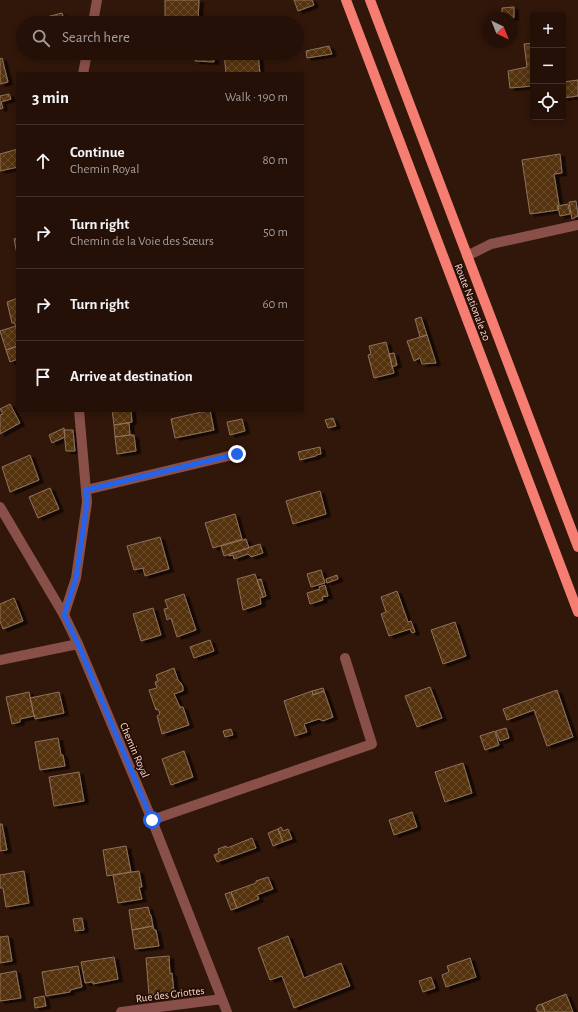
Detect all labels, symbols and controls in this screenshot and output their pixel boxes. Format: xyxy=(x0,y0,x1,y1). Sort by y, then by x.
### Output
north arrow xyxy=(482,12,518,48)
map controls xyxy=(530,12,566,120)
button: + xyxy=(530,12,566,48)
search box xyxy=(16,16,304,60)
icon: search xyxy=(30,27,52,49)
text: Search here xyxy=(62,30,130,45)
button: − xyxy=(530,48,566,84)
button: locate xyxy=(530,84,566,120)
text: 3 min xyxy=(32,89,69,106)
text: Walk · 190 m xyxy=(225,91,288,104)
text: Continue xyxy=(70,145,125,160)
icon: ahead xyxy=(32,150,54,172)
text: 80 m xyxy=(262,154,288,167)
text: Chemin Royal xyxy=(70,163,139,176)
text: Turn right xyxy=(70,217,129,232)
icon: right xyxy=(32,222,54,244)
text: 50 m xyxy=(263,226,288,239)
text: Chemin de la Voie des Sœurs xyxy=(70,235,214,248)
street label: Route Nationale 20 xyxy=(453,262,492,343)
icon: right xyxy=(32,294,54,316)
text: Turn right xyxy=(70,297,129,312)
text: 60 m xyxy=(262,298,288,311)
icon: arrive xyxy=(32,366,54,388)
text: Arrive at destination xyxy=(70,369,193,384)
route end xyxy=(228,445,246,463)
street label: Chemin Royal xyxy=(118,721,151,779)
route start xyxy=(143,811,161,829)
street label: Rue des Griottes xyxy=(135,985,205,1004)

